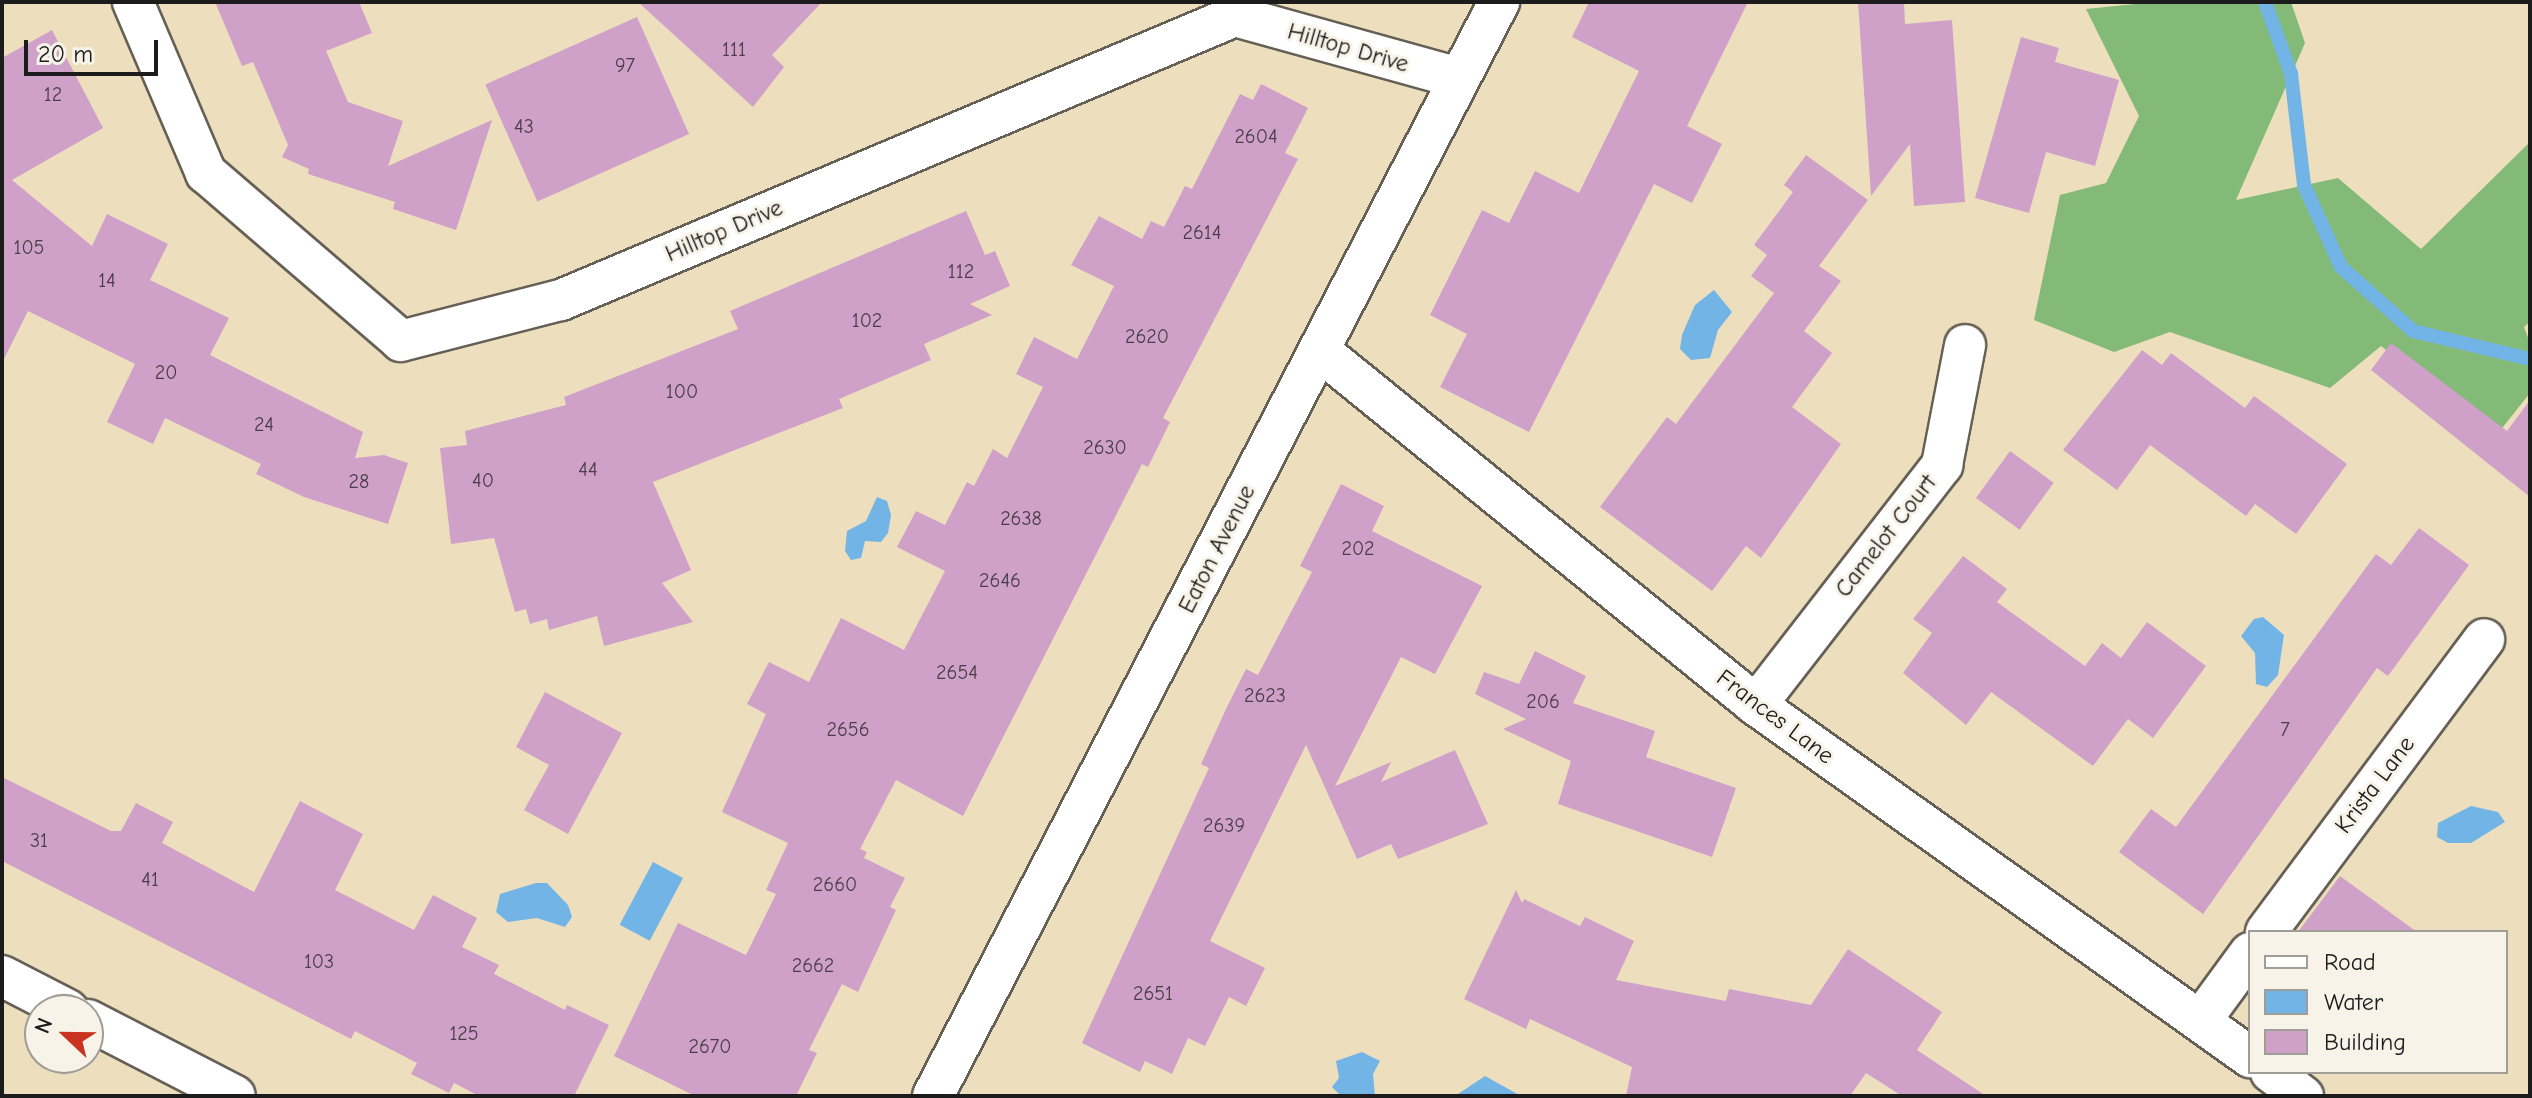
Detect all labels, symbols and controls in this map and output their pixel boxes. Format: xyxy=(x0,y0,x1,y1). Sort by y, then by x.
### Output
street label: Hilltop Drive xyxy=(1284,17,1412,79)
scale bar xyxy=(28,24,162,74)
house number: 111 xyxy=(722,37,746,61)
text: 20 m xyxy=(38,40,93,68)
house number: 97 xyxy=(615,53,635,77)
house number: 12 xyxy=(44,82,62,106)
house number: 43 xyxy=(514,114,534,138)
house number: 2604 xyxy=(1234,124,1278,148)
street label: Hilltop Drive xyxy=(661,193,787,269)
house number: 2614 xyxy=(1183,220,1221,244)
house number: 105 xyxy=(14,235,44,259)
house number: 112 xyxy=(948,259,974,283)
house number: 14 xyxy=(98,268,116,292)
house number: 102 xyxy=(852,308,882,332)
house number: 2620 xyxy=(1125,324,1169,348)
house number: 20 xyxy=(155,360,177,384)
house number: 100 xyxy=(666,379,698,403)
house number: 24 xyxy=(254,412,274,436)
house number: 2630 xyxy=(1083,435,1127,459)
house number: 44 xyxy=(578,457,598,481)
house number: 40 xyxy=(472,468,494,492)
house number: 28 xyxy=(349,469,369,493)
street label: Camelot Court xyxy=(1829,469,1943,603)
street label: Eaton Avenue xyxy=(1172,480,1262,618)
house number: 2638 xyxy=(1000,506,1042,530)
house number: 202 xyxy=(1341,536,1375,560)
house number: 2646 xyxy=(979,568,1021,592)
house number: 2654 xyxy=(936,660,978,684)
street label: Frances Lane xyxy=(1711,664,1839,770)
house number: 2623 xyxy=(1244,683,1286,707)
house number: 206 xyxy=(1526,689,1560,713)
house number: 2656 xyxy=(827,717,869,741)
house number: 7 xyxy=(2280,717,2290,741)
street label: Krista Lane xyxy=(2329,731,2421,839)
house number: 2639 xyxy=(1203,813,1245,837)
house number: 31 xyxy=(30,828,48,852)
house number: 41 xyxy=(141,867,159,891)
house number: 2660 xyxy=(813,872,857,896)
legend xyxy=(2248,930,2508,1074)
text: Road xyxy=(2324,948,2376,976)
house number: 103 xyxy=(304,949,334,973)
house number: 2662 xyxy=(792,953,834,977)
house number: 2651 xyxy=(1133,981,1173,1005)
text: Water xyxy=(2324,988,2383,1016)
north arrow xyxy=(24,994,104,1074)
text: N xyxy=(29,1014,58,1037)
house number: 125 xyxy=(449,1021,479,1045)
text: Building xyxy=(2324,1028,2406,1056)
house number: 2670 xyxy=(689,1034,731,1058)

